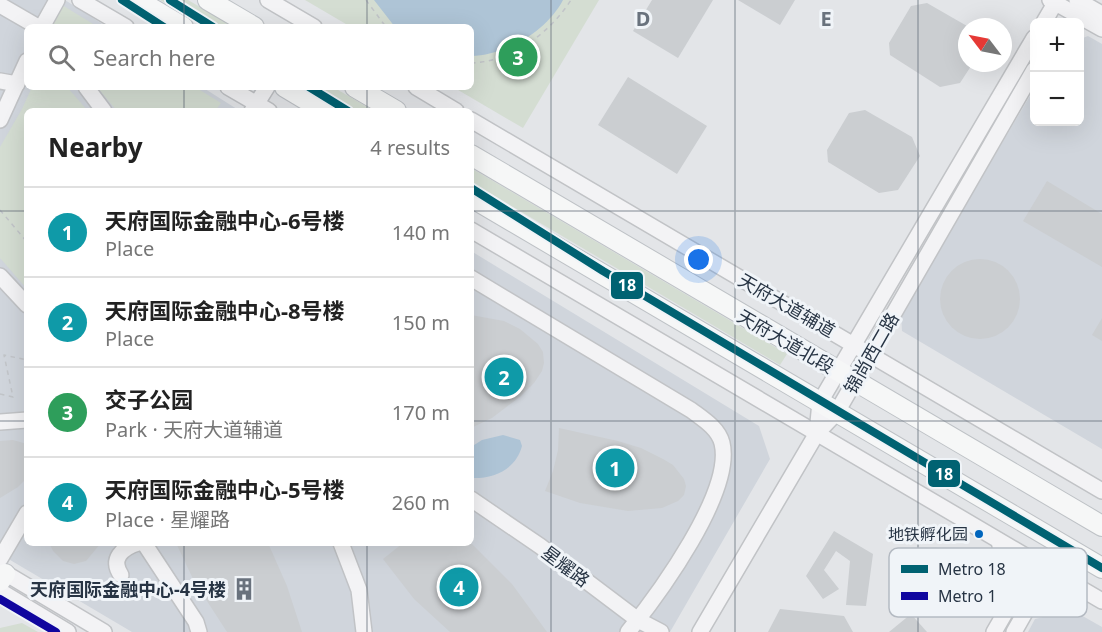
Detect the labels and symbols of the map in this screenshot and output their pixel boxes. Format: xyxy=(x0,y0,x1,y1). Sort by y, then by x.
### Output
text: D xyxy=(636,5,650,32)
text: E xyxy=(820,5,832,32)
north arrow xyxy=(958,18,1012,72)
pin: 3 xyxy=(498,34,538,80)
your location xyxy=(684,245,713,274)
street label: 天府大道辅道 xyxy=(734,268,840,342)
line badge: 18 xyxy=(610,271,644,300)
text: 18 xyxy=(618,274,636,296)
street label: 天府大道北段 xyxy=(733,304,839,378)
street label: 锦尚西二路 xyxy=(838,308,904,398)
pin: 2 xyxy=(484,354,524,400)
pin: 1 xyxy=(596,446,634,490)
line badge: 18 xyxy=(927,459,961,488)
text: 18 xyxy=(935,463,953,485)
place label: 地铁孵化园 xyxy=(888,523,968,545)
marker: 地铁孵化园 xyxy=(973,528,985,540)
street label: 星耀路 xyxy=(537,540,595,592)
legend xyxy=(889,548,1087,617)
text: Metro 18 xyxy=(938,558,1006,580)
pin: 4 xyxy=(440,564,478,610)
building icon: 天府国际金融中心-4号楼 xyxy=(231,576,257,602)
place label: 天府国际金融中心-4号楼 xyxy=(30,577,226,601)
text: Metro 1 xyxy=(938,585,997,607)

